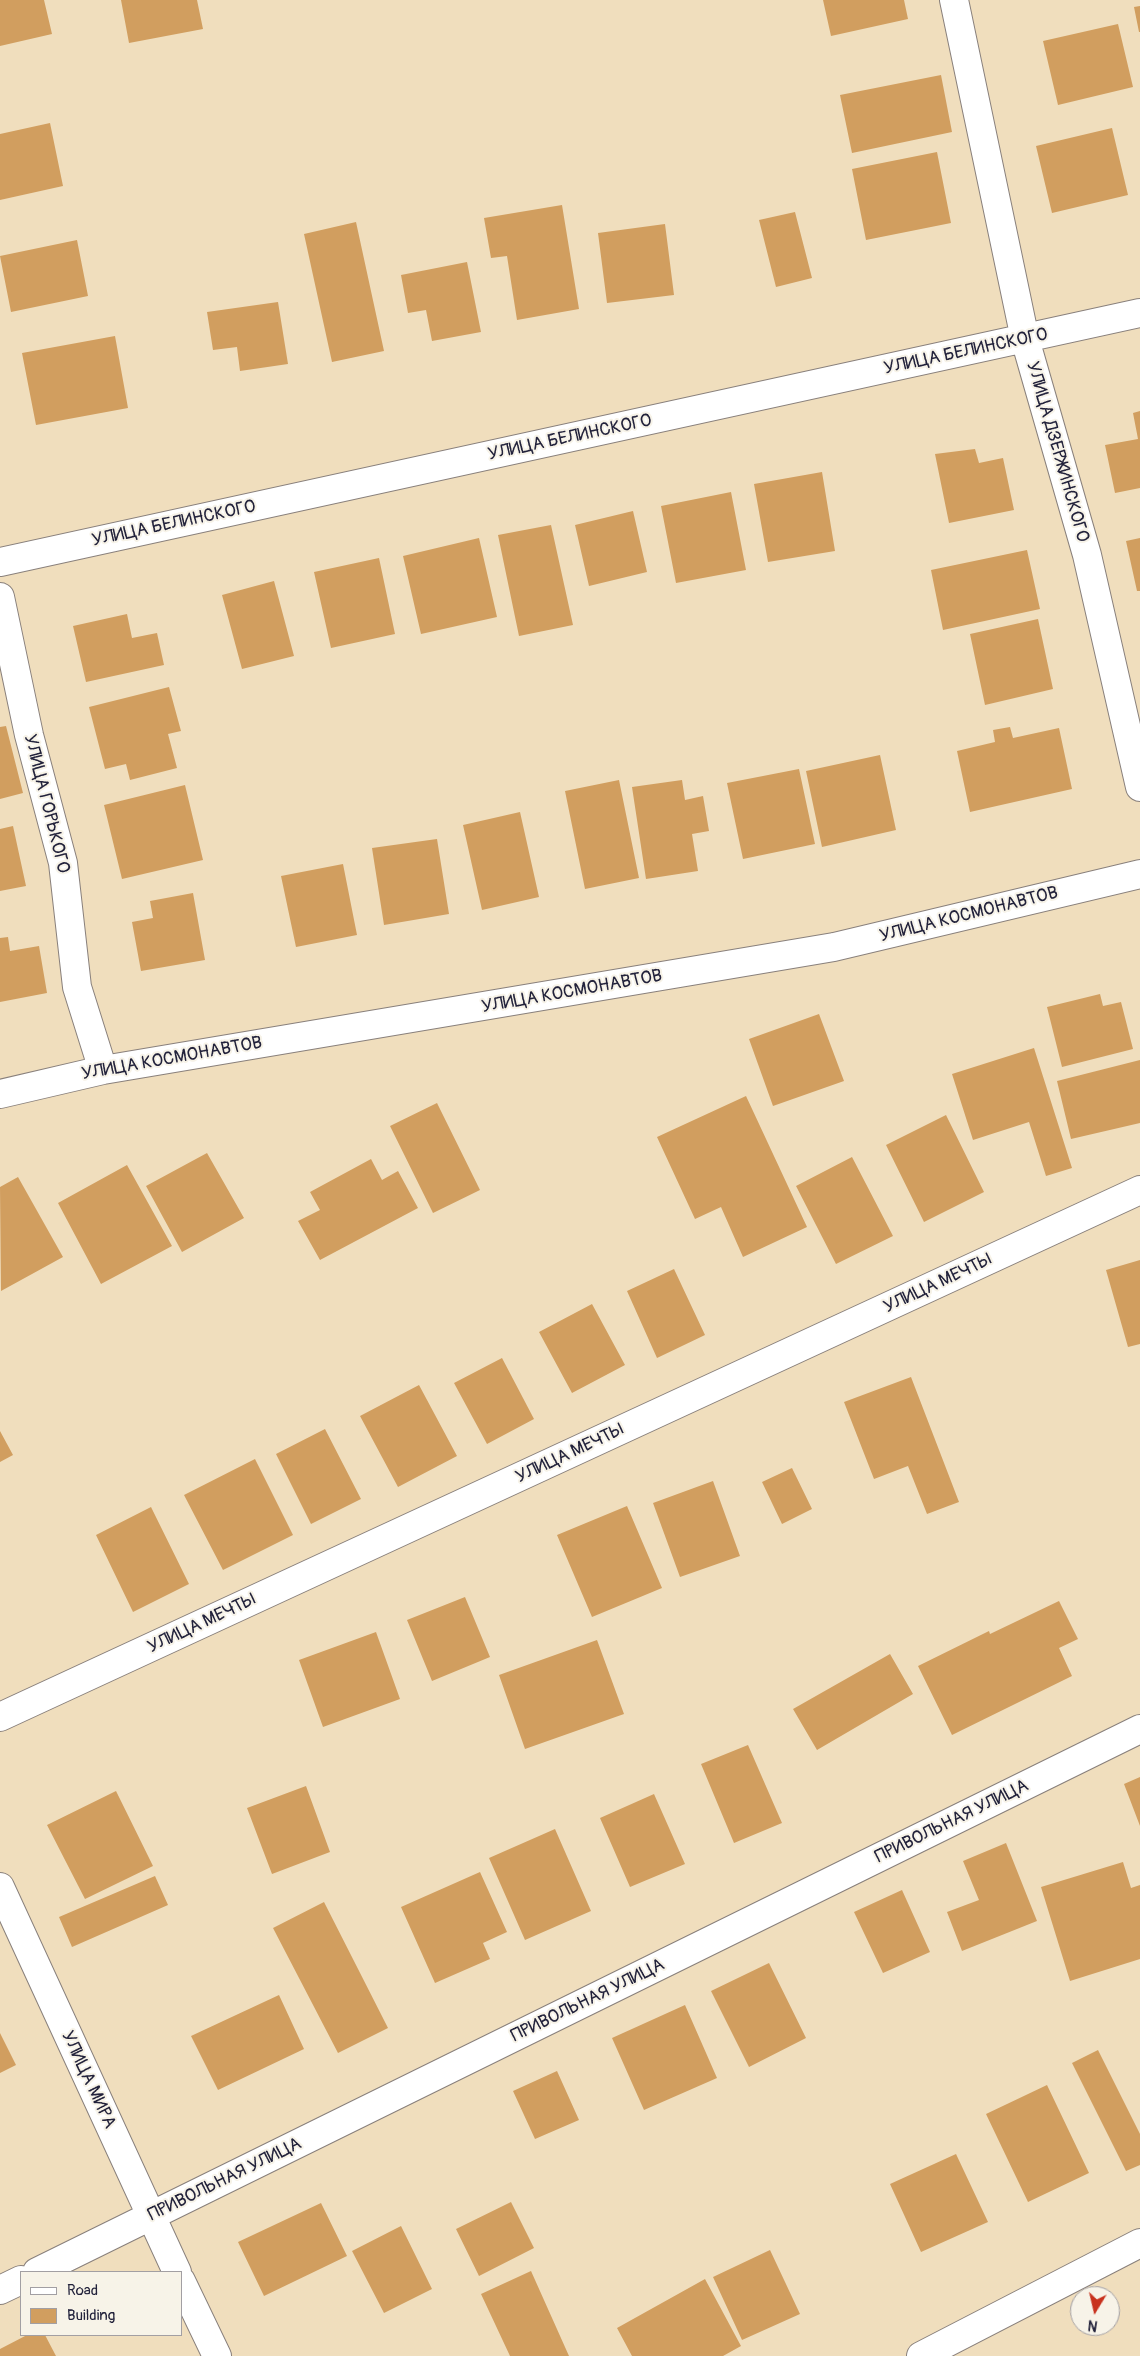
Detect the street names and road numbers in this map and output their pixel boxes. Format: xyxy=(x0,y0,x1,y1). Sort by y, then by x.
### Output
street label: УЛИЦА БЕЛИНСКОГО xyxy=(882,324,1050,380)
street label: УЛИЦА ДЗЕРЖИНСКОГО xyxy=(1021,359,1093,545)
street label: УЛИЦА БЕЛИНСКОГО xyxy=(486,410,654,466)
street label: УЛИЦА БЕЛИНСКОГО xyxy=(90,496,258,552)
street label: УЛИЦА ГОРЬКОГО xyxy=(18,732,74,876)
street label: УЛИЦА КОСМОНАВТОВ xyxy=(878,882,1060,948)
street label: УЛИЦА КОСМОНАВТОВ xyxy=(480,965,664,1019)
street label: УЛИЦА КОСМОНАВТОВ xyxy=(80,1032,264,1086)
street label: УЛИЦА МЕЧТЫ xyxy=(880,1250,996,1318)
street label: УЛИЦА МЕЧТЫ xyxy=(512,1420,628,1488)
street label: УЛИЦА МЕЧТЫ xyxy=(144,1590,260,1658)
street label: ПРИВОЛЬНАЯ УЛИЦА xyxy=(872,1775,1032,1869)
street label: ПРИВОЛЬНАЯ УЛИЦА xyxy=(508,1954,668,2048)
street label: УЛИЦА МИРА xyxy=(56,2028,120,2132)
street label: ПРИВОЛЬНАЯ УЛИЦА xyxy=(145,2133,305,2227)

